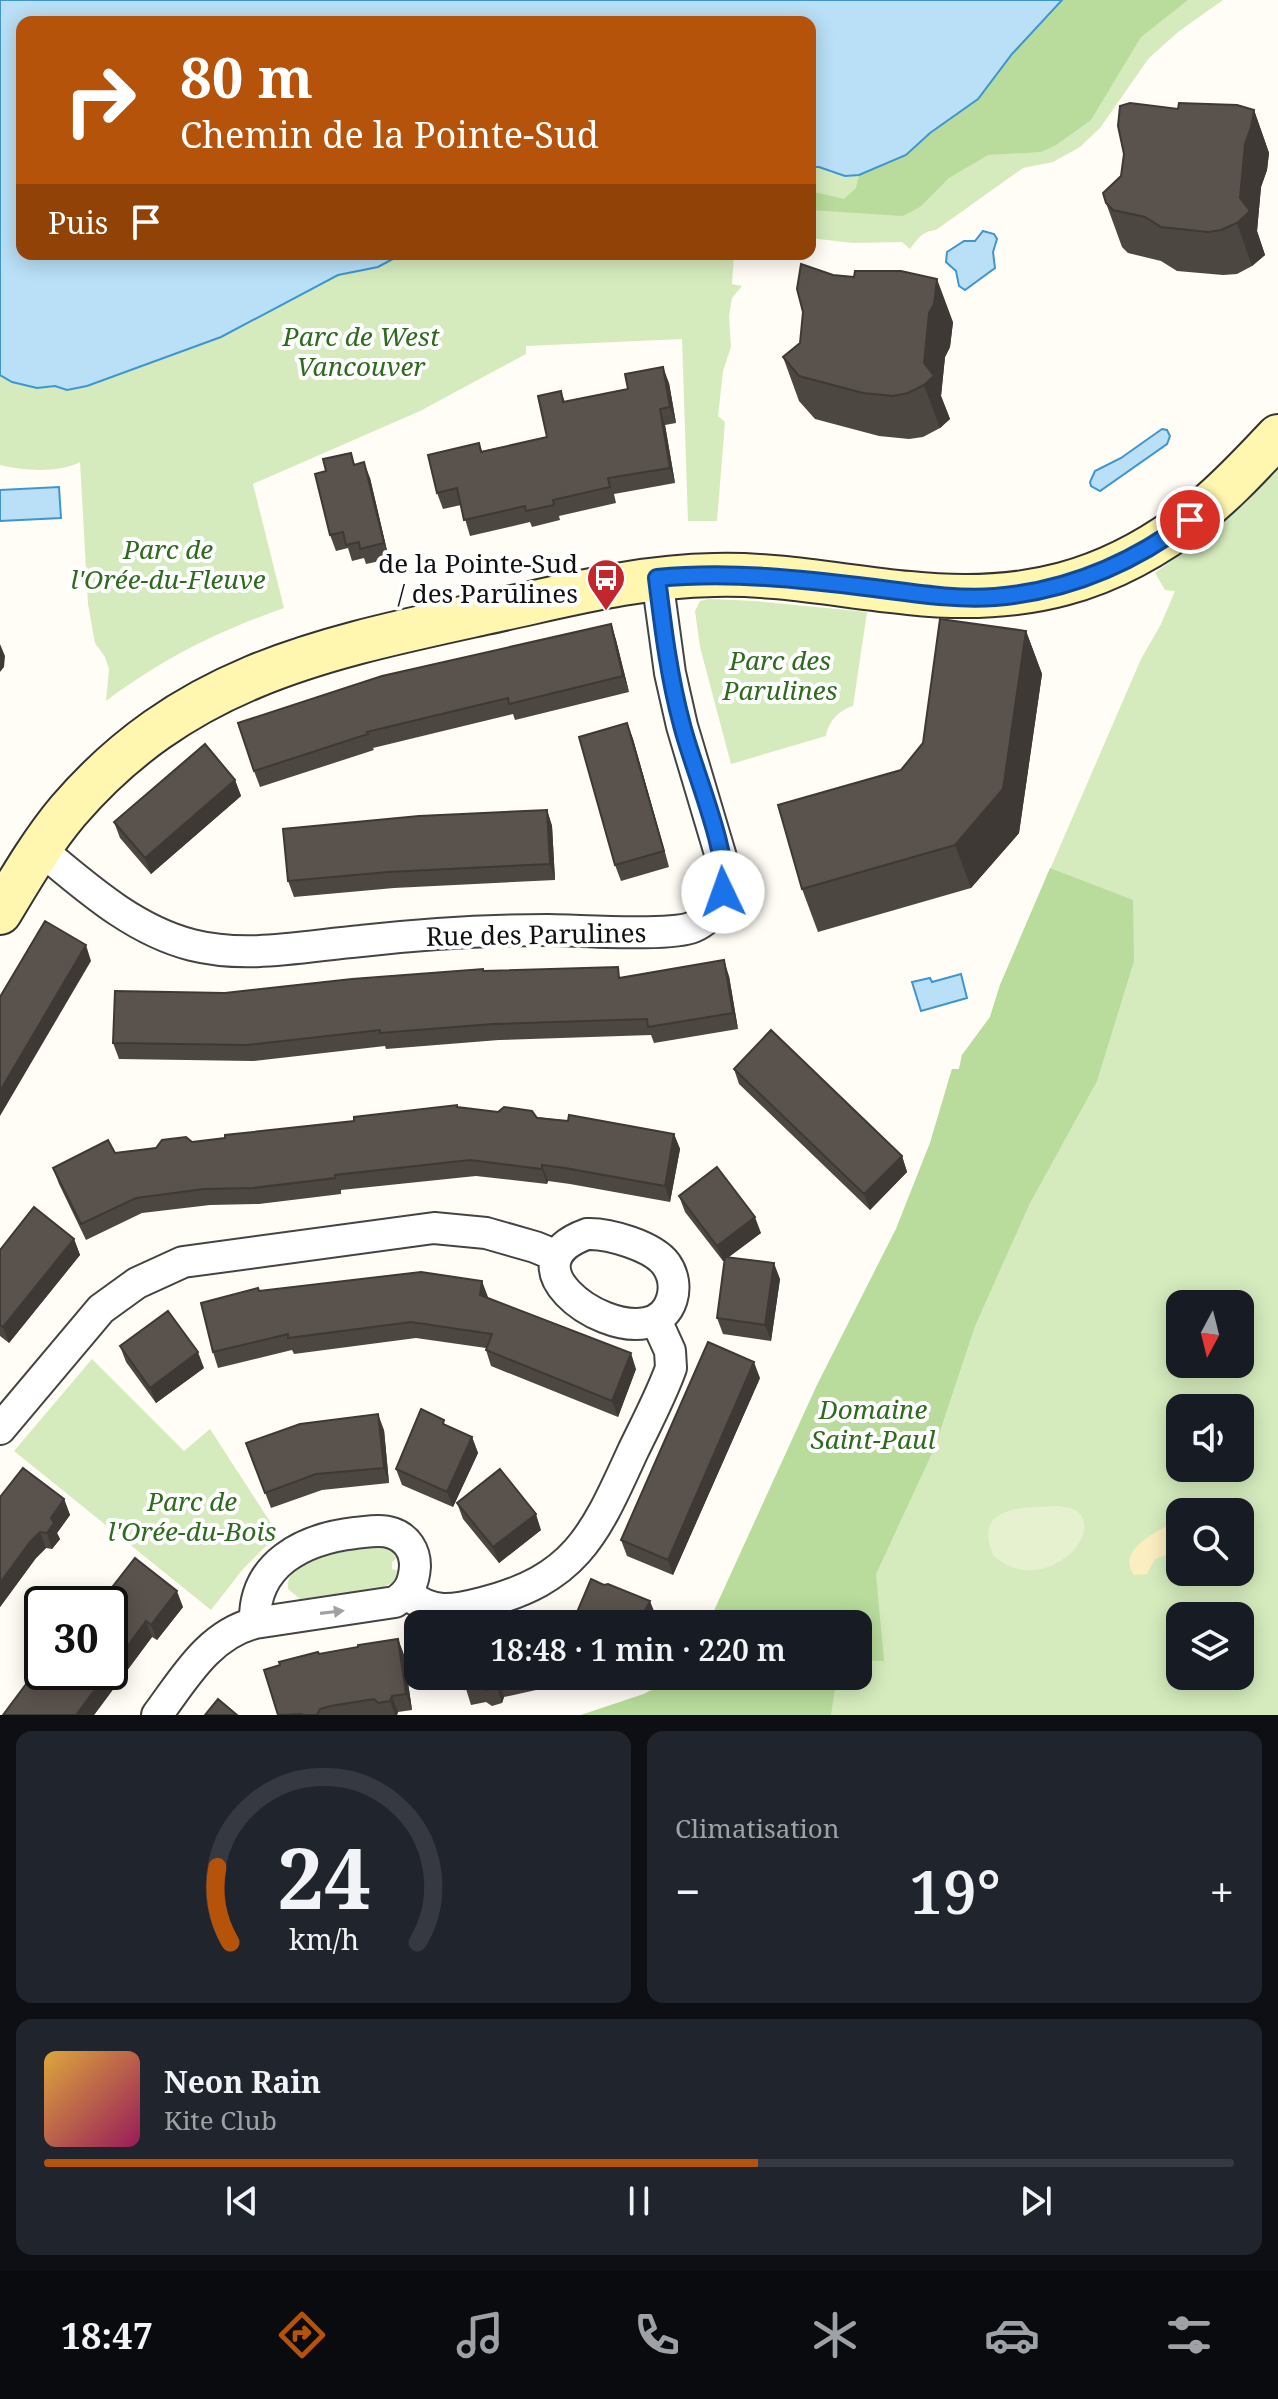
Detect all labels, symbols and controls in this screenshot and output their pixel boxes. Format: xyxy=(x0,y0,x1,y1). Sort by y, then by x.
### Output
text: 80 m xyxy=(180,38,313,114)
icon: right xyxy=(48,48,152,152)
text: Chemin de la Pointe-Sud xyxy=(180,110,599,159)
icon: arrive xyxy=(124,200,168,244)
text: Puis xyxy=(48,202,108,243)
park label: Parc de West Vancouver xyxy=(282,318,440,384)
pin xyxy=(1156,486,1224,554)
icon: arrive xyxy=(1168,498,1212,542)
park label: Parc de l'Orée-du-Fleuve xyxy=(70,531,266,597)
place label: de la Pointe-Sud / des Parulines xyxy=(378,545,578,611)
bus stop icon: de la Pointe-Sud / des Parulines xyxy=(585,557,627,612)
park label: Parc des Parulines xyxy=(721,642,838,708)
position arrow xyxy=(681,850,765,934)
street label: Rue des Parulines xyxy=(425,914,647,954)
north arrow xyxy=(1166,1290,1254,1378)
map controls xyxy=(1166,1290,1254,1690)
park label: Domaine Saint-Paul xyxy=(811,1391,936,1457)
button: sound xyxy=(1166,1394,1254,1482)
park label: Parc de l'Orée-du-Bois xyxy=(108,1483,276,1549)
button: search xyxy=(1166,1498,1254,1586)
speed limit sign: 30 xyxy=(24,1586,128,1690)
button: layers xyxy=(1166,1602,1254,1690)
one-way arrow xyxy=(320,1605,345,1618)
text: 18:48 · 1 min · 220 m xyxy=(490,1629,786,1670)
text: Climatisation xyxy=(675,1810,840,1846)
text: 24 xyxy=(276,1820,371,1933)
text: 19° xyxy=(909,1850,1001,1932)
text: − xyxy=(675,1861,700,1921)
text: + xyxy=(1209,1861,1234,1921)
text: km/h xyxy=(288,1919,359,1958)
text: Neon Rain xyxy=(164,2061,321,2102)
text: Kite Club xyxy=(164,2102,277,2138)
icon: previous xyxy=(220,2179,264,2223)
icon: pause xyxy=(617,2179,661,2223)
icon: next xyxy=(1014,2179,1058,2223)
icon: directions xyxy=(274,2307,330,2363)
icon: music xyxy=(452,2307,508,2363)
icon: phone xyxy=(629,2307,685,2363)
icon: climate xyxy=(807,2307,863,2363)
icon: car xyxy=(984,2307,1040,2363)
icon: filters xyxy=(1161,2307,1217,2363)
text: 18:47 xyxy=(61,2311,153,2360)

